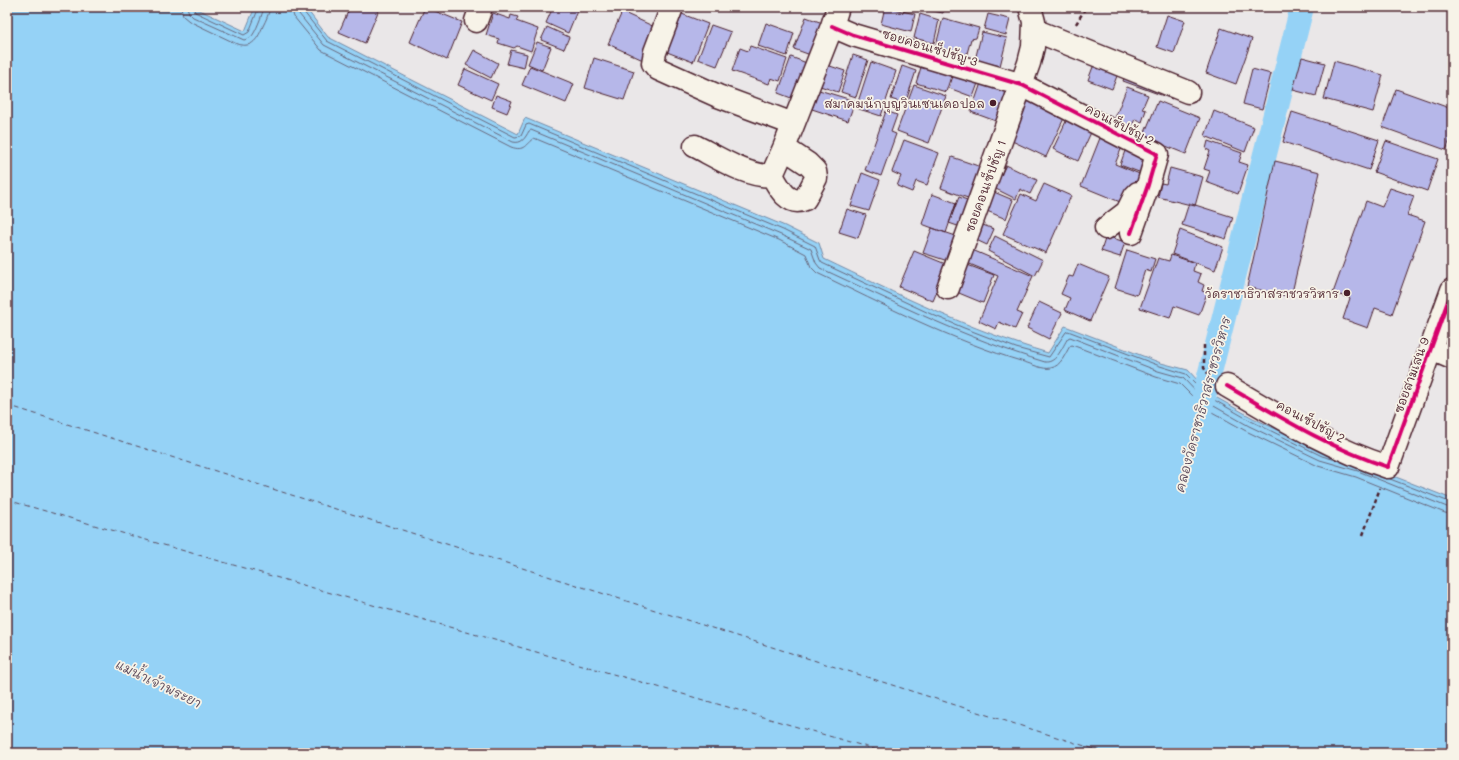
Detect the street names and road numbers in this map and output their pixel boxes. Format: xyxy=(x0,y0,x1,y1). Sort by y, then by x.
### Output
street label: ซอยคอนเซ็ปชัญ 3 xyxy=(880,24,980,69)
street label: คอนเซ็ปชัญ 2 xyxy=(1083,99,1157,148)
street label: ซอยคอนเซ็ปชัญ 1 xyxy=(960,137,1009,235)
street label: ซอยสามเสน 9 xyxy=(1390,335,1432,415)
street label: คอนเซ็ปชัญ 2 xyxy=(1274,396,1348,446)

